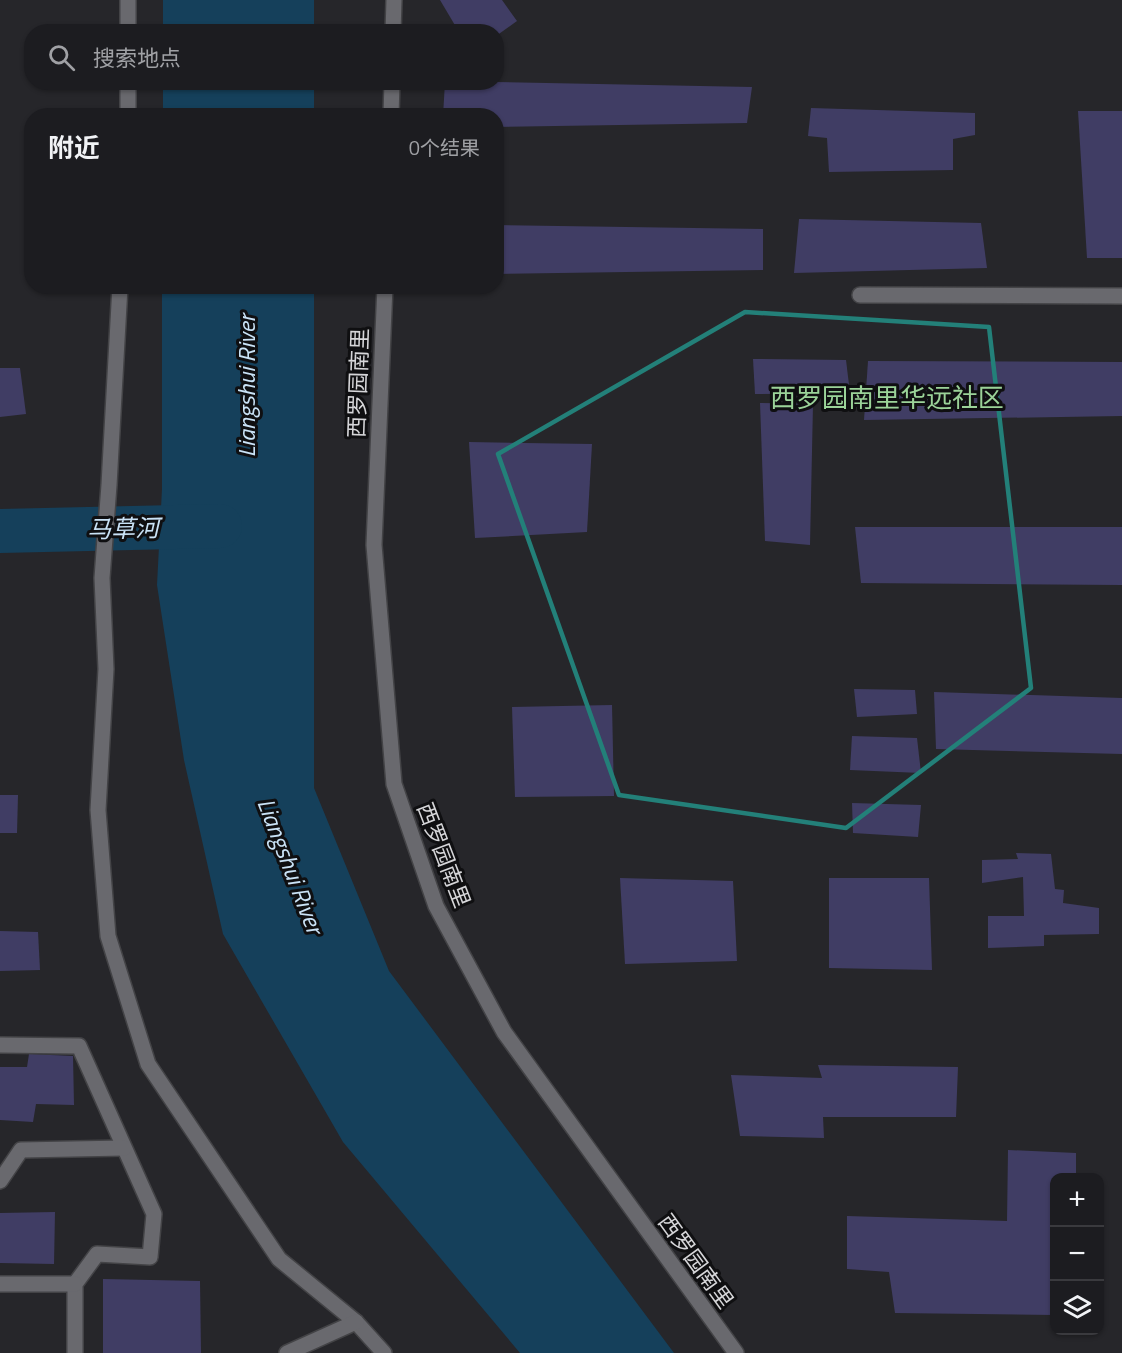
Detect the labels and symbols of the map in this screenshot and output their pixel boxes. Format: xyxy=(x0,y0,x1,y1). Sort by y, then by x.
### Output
water label: Liangshui River xyxy=(228,311,264,457)
street label: 西罗园南里 xyxy=(339,327,377,439)
district label: 西罗园南里华远社区 xyxy=(770,378,1004,417)
water label: 马草河 xyxy=(87,509,163,547)
water label: Liangshui River xyxy=(249,793,335,942)
street label: 西罗园南里 xyxy=(408,798,480,912)
street label: 西罗园南里 xyxy=(650,1207,742,1315)

